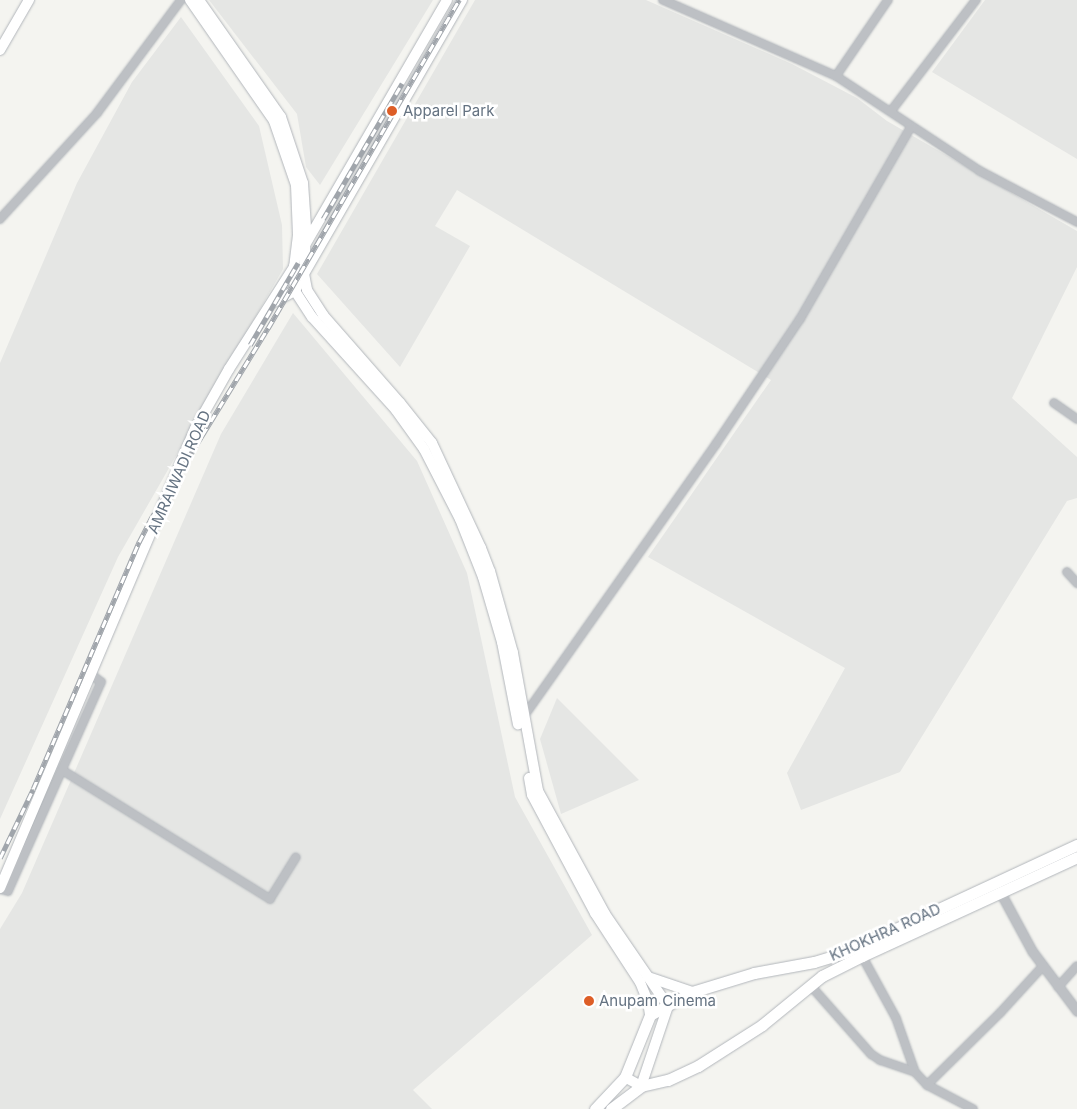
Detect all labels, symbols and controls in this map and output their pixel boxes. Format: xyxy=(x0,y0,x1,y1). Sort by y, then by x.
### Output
place label: Apparel Park xyxy=(403,102,494,120)
marker: Apparel Park xyxy=(385,104,399,118)
street label: AMRAIWADI ROAD xyxy=(144,408,214,536)
street label: KHOKHRA ROAD xyxy=(827,899,943,965)
place label: Anupam Cinema xyxy=(599,992,716,1010)
marker: Anupam Cinema xyxy=(583,995,595,1007)

